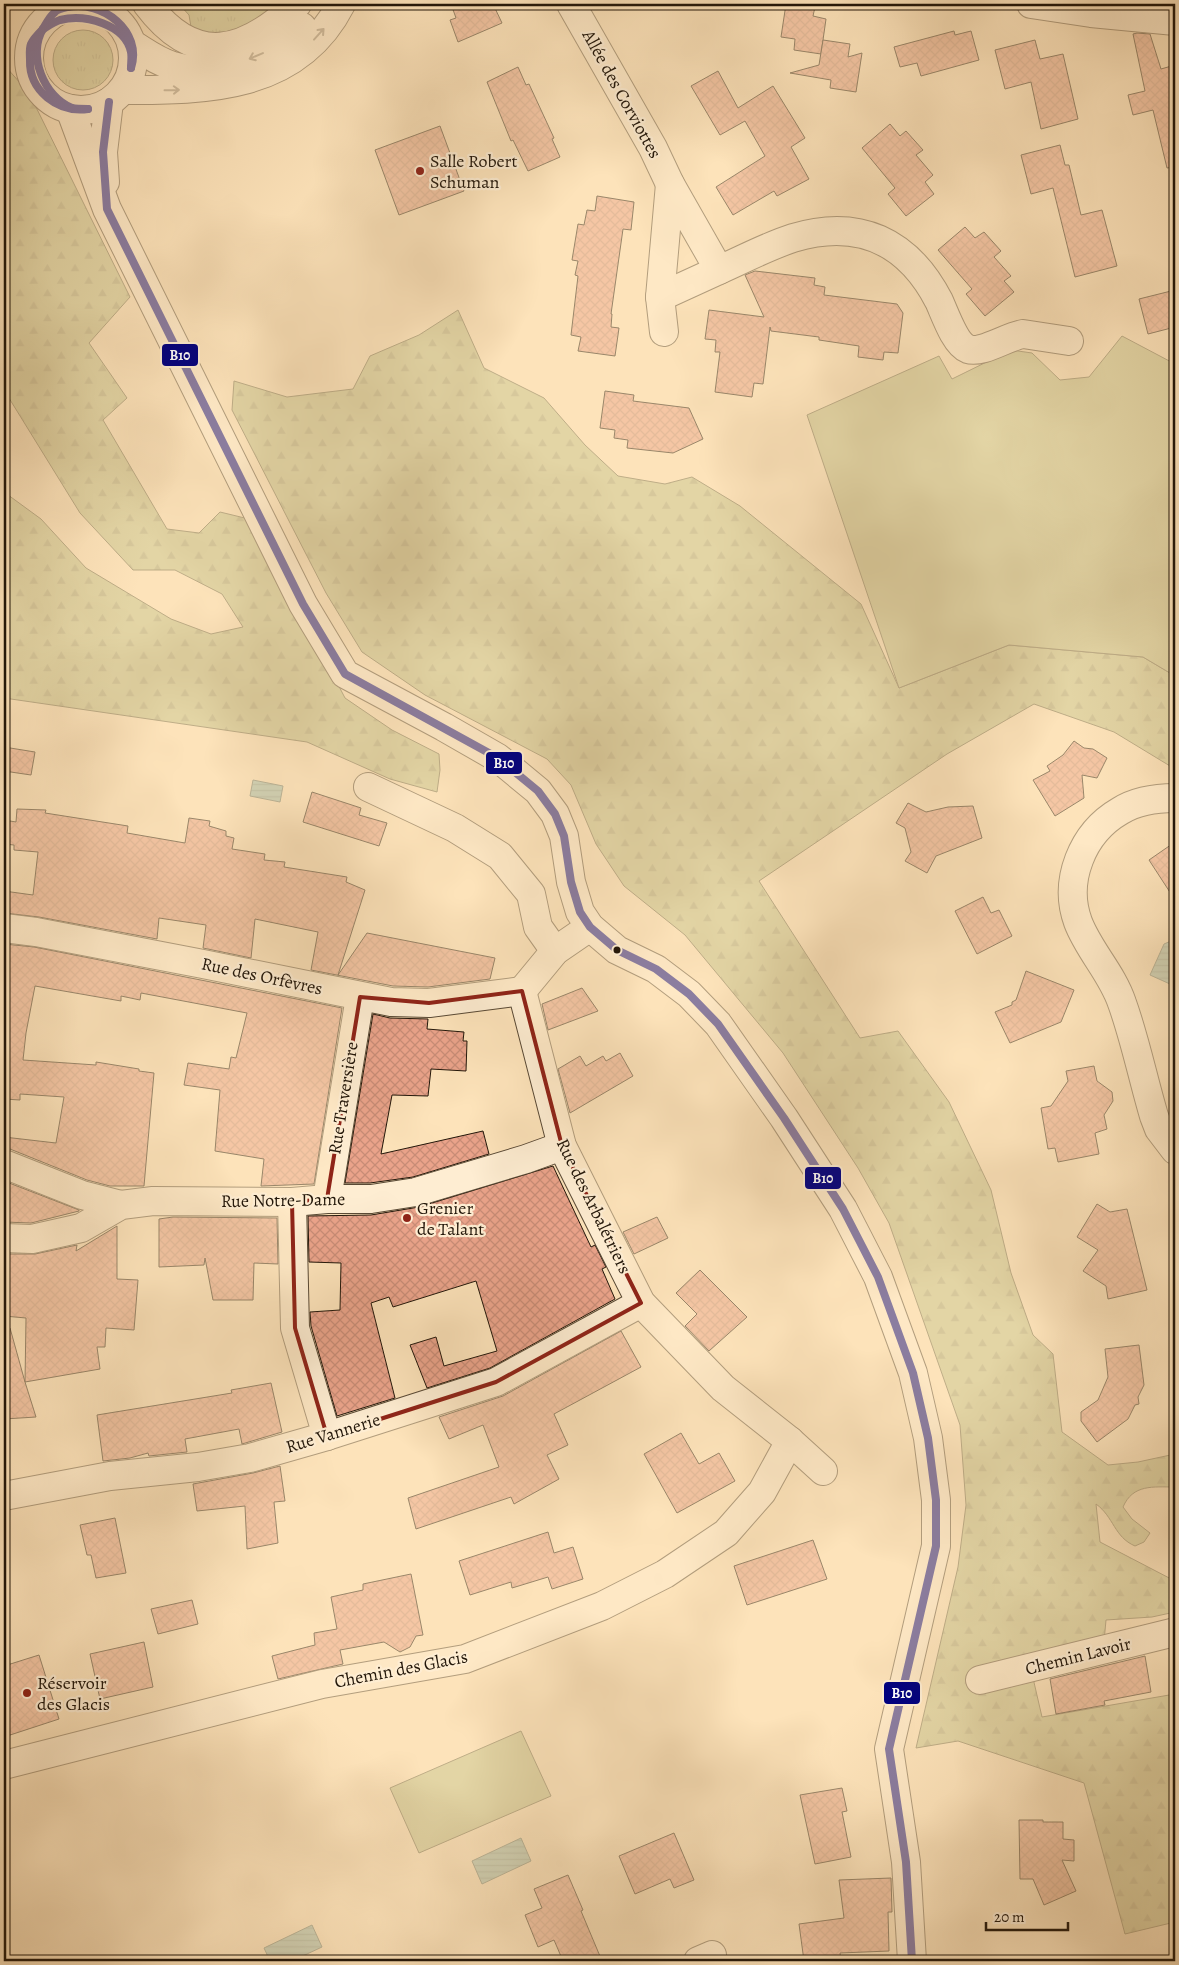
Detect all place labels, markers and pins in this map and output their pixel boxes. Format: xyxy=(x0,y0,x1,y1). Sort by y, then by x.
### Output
place label: Salle Robert Schuman xyxy=(430,149,518,194)
marker: Salle Robert Schuman xyxy=(414,165,426,177)
unlabelled marker xyxy=(612,945,622,955)
place label: Grenier de Talant xyxy=(417,1196,484,1241)
marker: Grenier de Talant xyxy=(401,1212,413,1224)
place label: Réservoir des Glacis xyxy=(37,1671,110,1716)
marker: Réservoir des Glacis xyxy=(21,1687,33,1699)

